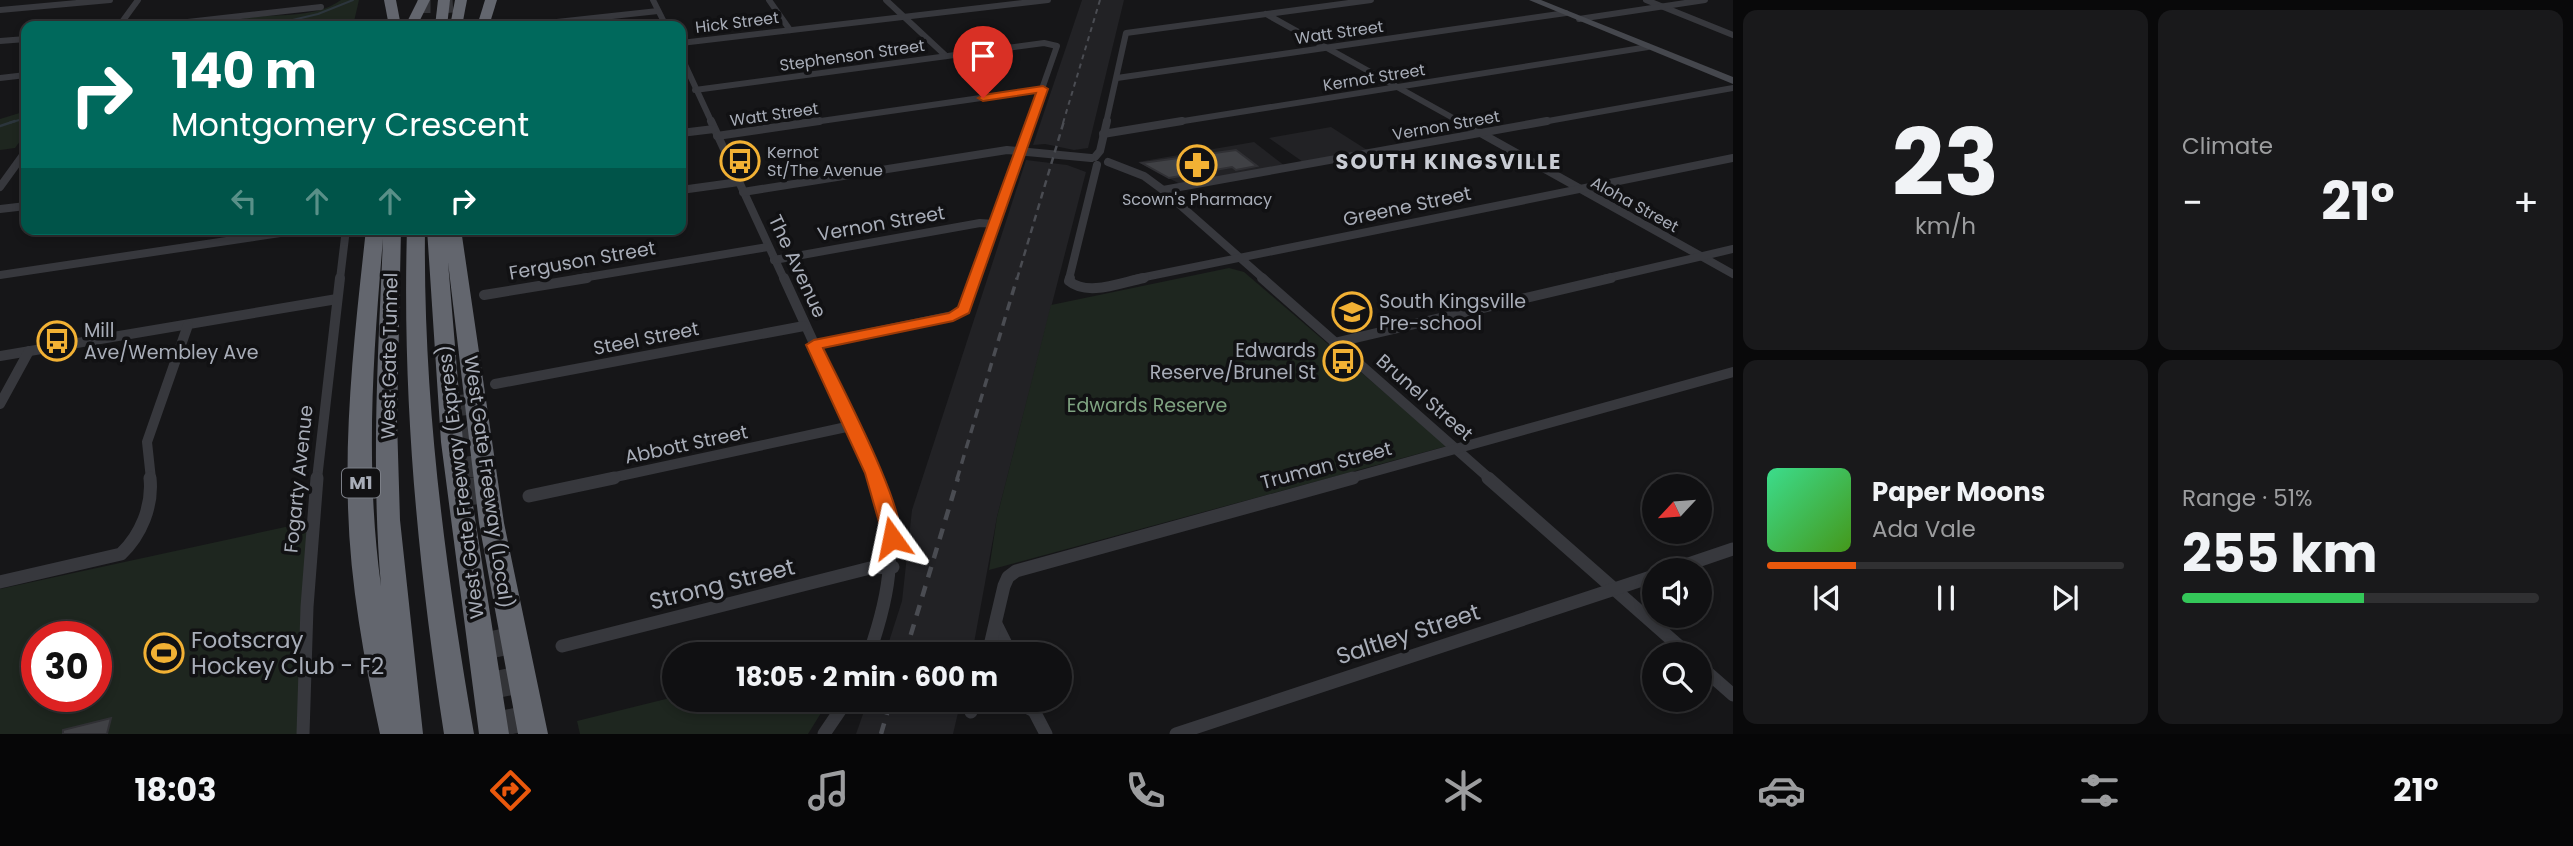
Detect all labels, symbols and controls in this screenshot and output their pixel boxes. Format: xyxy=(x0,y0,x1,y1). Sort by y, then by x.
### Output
street label: Hick Street xyxy=(694,6,780,39)
street label: Watt Street xyxy=(1293,15,1385,50)
pin xyxy=(953,26,1013,98)
street label: Stephenson Street xyxy=(778,34,926,77)
text: 140 m xyxy=(171,37,317,105)
icon: arrive xyxy=(964,37,1002,75)
icon: right xyxy=(56,49,147,140)
street label: Kernot Street xyxy=(1321,58,1427,97)
street label: Watt Street xyxy=(728,97,820,132)
text: 23 xyxy=(1892,99,1999,227)
text: Montgomery Crescent xyxy=(171,102,529,147)
street label: Vernon Street xyxy=(1391,105,1502,146)
text: Climate xyxy=(2182,130,2273,162)
bus stop icon: Kernot St/The Avenue xyxy=(719,140,761,182)
place label: Kernot St/The Avenue xyxy=(767,141,883,182)
pharmacy icon: Scown's Pharmacy xyxy=(1176,144,1218,186)
district label: SOUTH KINGSVILLE xyxy=(1336,147,1562,176)
text: 21° xyxy=(2321,165,2395,238)
street label: Aloha Street xyxy=(1587,171,1683,238)
text: − xyxy=(2182,176,2203,229)
text: + xyxy=(2513,176,2539,229)
street label: Greene Street xyxy=(1341,180,1474,233)
icon: left xyxy=(225,182,263,220)
icon: ahead xyxy=(298,182,336,220)
icon: ahead xyxy=(371,182,409,220)
icon: right xyxy=(444,182,482,220)
place label: Scown's Pharmacy xyxy=(1122,188,1272,211)
street label: Vernon Street xyxy=(815,199,947,248)
street label: The Avenue xyxy=(762,210,833,322)
text: km/h xyxy=(1915,210,1976,242)
street label: Ferguson Street xyxy=(507,234,658,287)
street label: West Gate Tunnel xyxy=(375,272,404,440)
place label: South Kingsville Pre-school xyxy=(1379,288,1526,337)
school or university icon: South Kingsville Pre-school xyxy=(1331,291,1373,333)
street label: Steel Street xyxy=(591,315,701,362)
place label: Mill Ave/Wembley Ave xyxy=(84,317,259,366)
bus stop icon: Mill Ave/Wembley Ave xyxy=(36,320,78,362)
place label: Edwards Reserve/Brunel St xyxy=(1150,337,1316,386)
bus stop icon: Edwards Reserve/Brunel St xyxy=(1322,340,1364,382)
street label: West Gate Freeway (Express) xyxy=(430,343,491,620)
street label: Brunel Street xyxy=(1370,348,1479,447)
street label: West Gate Freeway (Local) xyxy=(457,354,520,610)
park label: Edwards Reserve xyxy=(1067,392,1227,419)
street label: Fogarty Avenue xyxy=(277,404,320,554)
street label: Abbott Street xyxy=(622,418,750,471)
street label: Truman Street xyxy=(1258,435,1395,496)
road number: M1 xyxy=(342,468,380,498)
north arrow xyxy=(1642,474,1712,544)
map controls xyxy=(1642,474,1712,712)
text: Paper Moons xyxy=(1872,474,2045,510)
text: Range · 51% xyxy=(2182,482,2312,514)
position arrow xyxy=(855,501,929,575)
text: Ada Vale xyxy=(1872,513,1976,545)
text: 255 km xyxy=(2182,517,2378,590)
street label: Strong Street xyxy=(646,550,798,618)
button: sound xyxy=(1642,558,1712,628)
icon: previous xyxy=(1808,579,1846,617)
icon: pause xyxy=(1927,579,1965,617)
icon: next xyxy=(2046,579,2084,617)
street label: Saltley Street xyxy=(1332,596,1484,672)
speed limit sign: 30 xyxy=(21,621,112,712)
place label: Footscray Hockey Club - F2 xyxy=(191,624,384,682)
sports icon: Footscray Hockey Club - F2 xyxy=(143,632,185,674)
button: search xyxy=(1642,642,1712,712)
text: 18:05 · 2 min · 600 m xyxy=(736,659,998,695)
icon: directions xyxy=(486,766,535,815)
icon: music xyxy=(804,766,853,815)
icon: phone xyxy=(1121,766,1170,815)
icon: climate xyxy=(1439,766,1488,815)
icon: car xyxy=(1757,766,1806,815)
icon: filters xyxy=(2075,766,2124,815)
text: 18:03 xyxy=(134,767,217,812)
text: 21° xyxy=(2393,767,2438,812)

